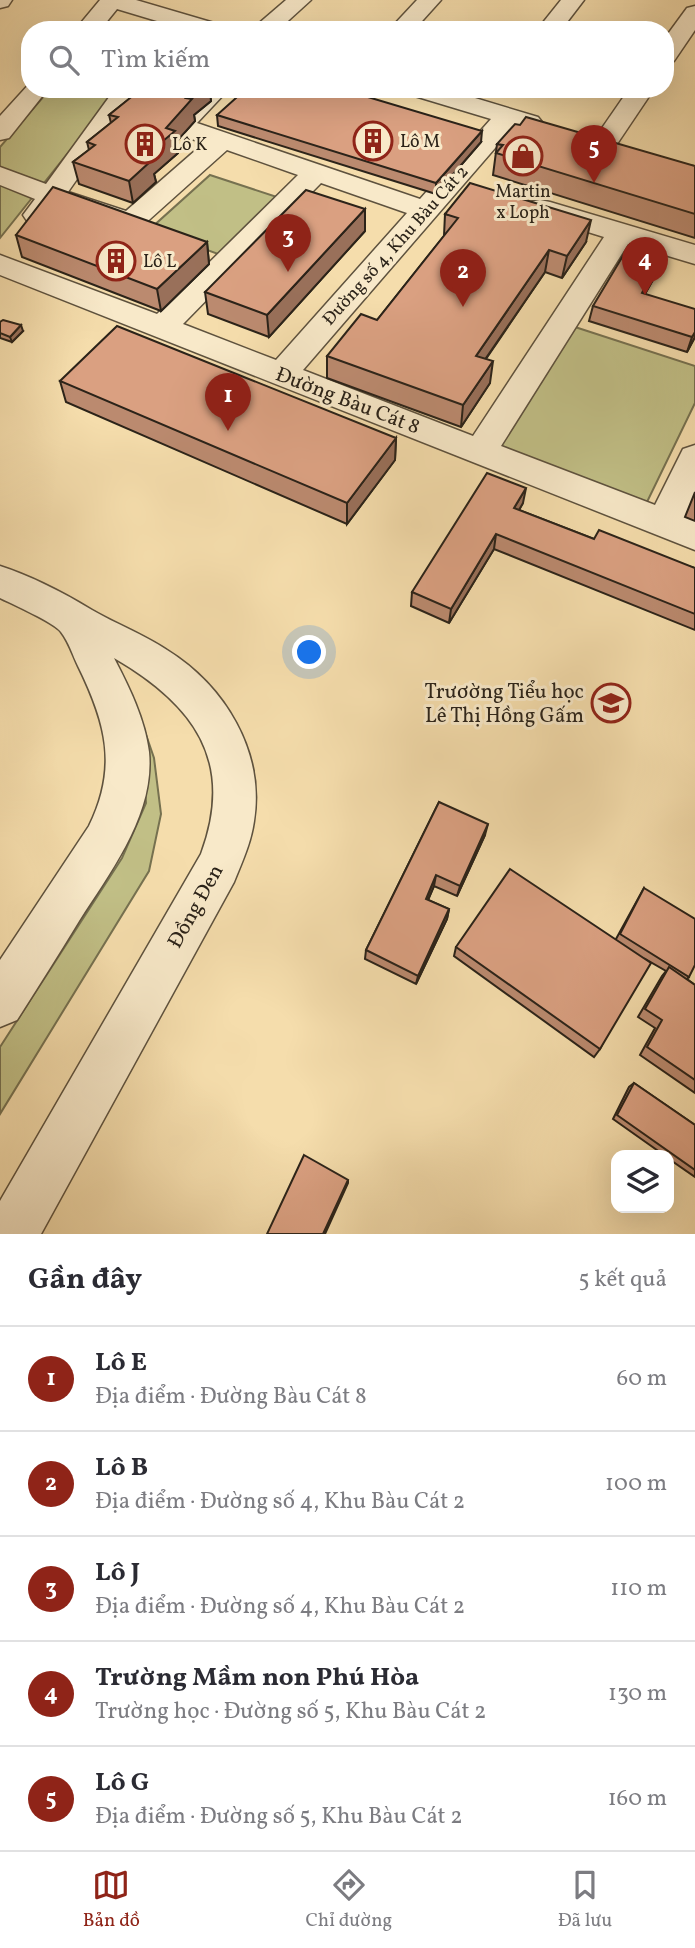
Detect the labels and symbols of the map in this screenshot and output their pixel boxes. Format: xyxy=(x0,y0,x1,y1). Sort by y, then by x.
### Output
building icon: Lô M xyxy=(352,120,394,162)
building icon: Lô K xyxy=(124,123,166,165)
pin: 5 xyxy=(571,125,617,183)
place label: Lô M xyxy=(400,130,440,155)
place label: Lô K xyxy=(172,133,207,158)
shop icon: Martin x Loph xyxy=(502,135,544,177)
street label: Đường số 4, Khu Bàu Cát 2 xyxy=(317,161,473,329)
place label: Martin x Loph xyxy=(495,180,551,226)
pin: 3 xyxy=(265,214,311,272)
pin: 4 xyxy=(622,237,668,295)
building icon: Lô L xyxy=(95,240,137,282)
pin: 2 xyxy=(440,249,486,307)
place label: Lô L xyxy=(143,250,176,275)
street label: Đường Bàu Cát 8 xyxy=(271,361,424,442)
pin: 1 xyxy=(205,373,251,431)
your location xyxy=(292,635,326,669)
place label: Trươờng Tiểu học Lê Thị Hồng Gấm xyxy=(424,678,584,731)
school or university icon: Trươờng Tiểu học Lê Thị Hồng Gấm xyxy=(590,682,632,724)
street label: Đồng Đen xyxy=(161,860,231,954)

